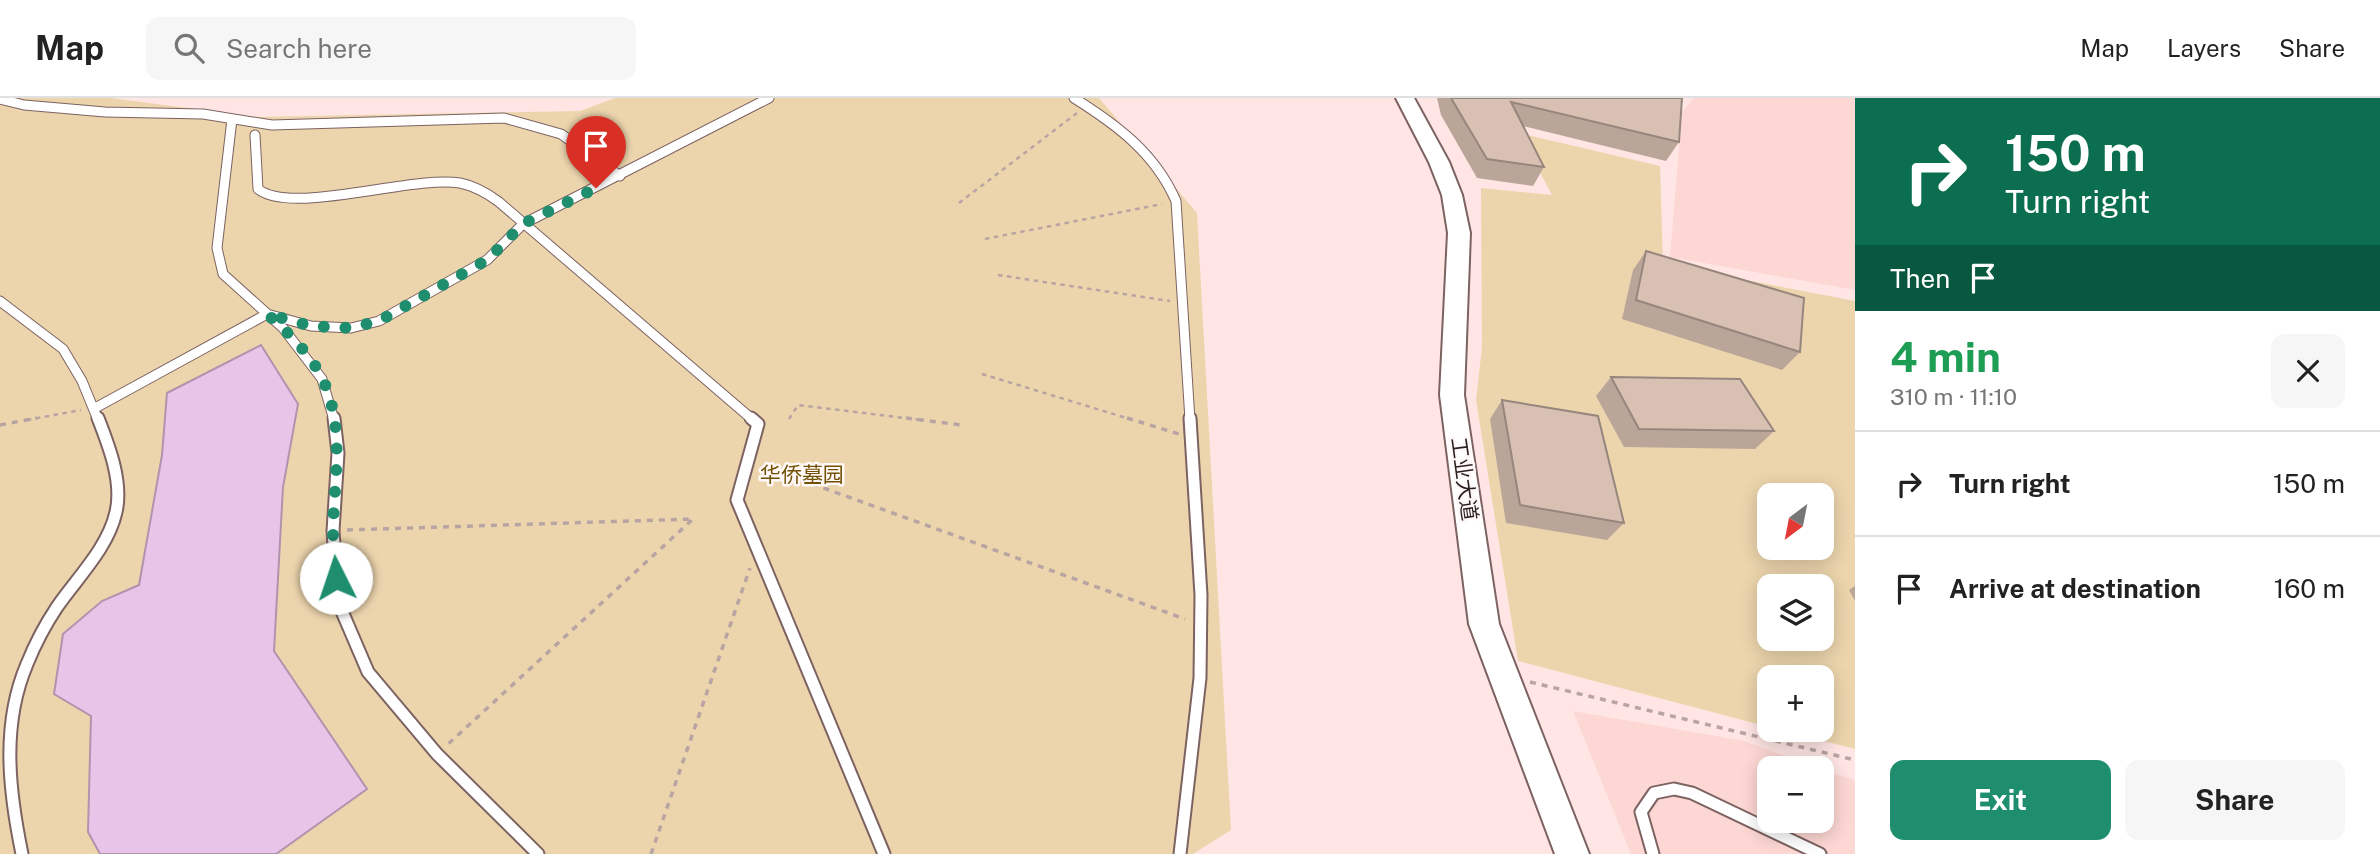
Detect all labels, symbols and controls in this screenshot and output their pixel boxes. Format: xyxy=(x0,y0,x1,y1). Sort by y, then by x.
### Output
search box xyxy=(146,17,636,80)
text: Map xyxy=(35,29,104,67)
icon: search xyxy=(170,29,208,67)
text: Search here xyxy=(226,33,372,64)
text: Map xyxy=(2080,34,2129,62)
text: Layers xyxy=(2167,34,2241,62)
text: Share xyxy=(2279,34,2345,62)
pin xyxy=(566,116,626,188)
text: 150 m xyxy=(2005,124,2146,182)
icon: right xyxy=(1890,126,1981,217)
icon: arrive xyxy=(577,127,615,165)
text: Turn right xyxy=(2005,183,2150,220)
icon: arrive xyxy=(1964,259,2002,297)
text: Then xyxy=(1890,263,1950,294)
text: 4 min xyxy=(1890,332,2001,381)
button: close xyxy=(2271,334,2345,408)
text: 310 m · 11:10 xyxy=(1890,383,2017,410)
street label: 工业大道 xyxy=(1446,436,1483,522)
park label: 华侨墓园 xyxy=(760,462,844,487)
icon: right xyxy=(1890,465,1928,503)
text: Turn right xyxy=(1949,468,2071,499)
text: 150 m xyxy=(2273,468,2345,499)
north arrow xyxy=(1757,483,1834,560)
map controls xyxy=(1757,483,1834,833)
position arrow xyxy=(299,541,373,615)
icon: arrive xyxy=(1890,570,1928,608)
text: Arrive at destination xyxy=(1949,573,2201,604)
text: 160 m xyxy=(2274,573,2345,604)
button: layers xyxy=(1757,574,1834,651)
button: + xyxy=(1757,665,1834,742)
button: − xyxy=(1757,756,1834,833)
button: Exit xyxy=(1890,760,2111,840)
button: Share xyxy=(2125,760,2345,840)

